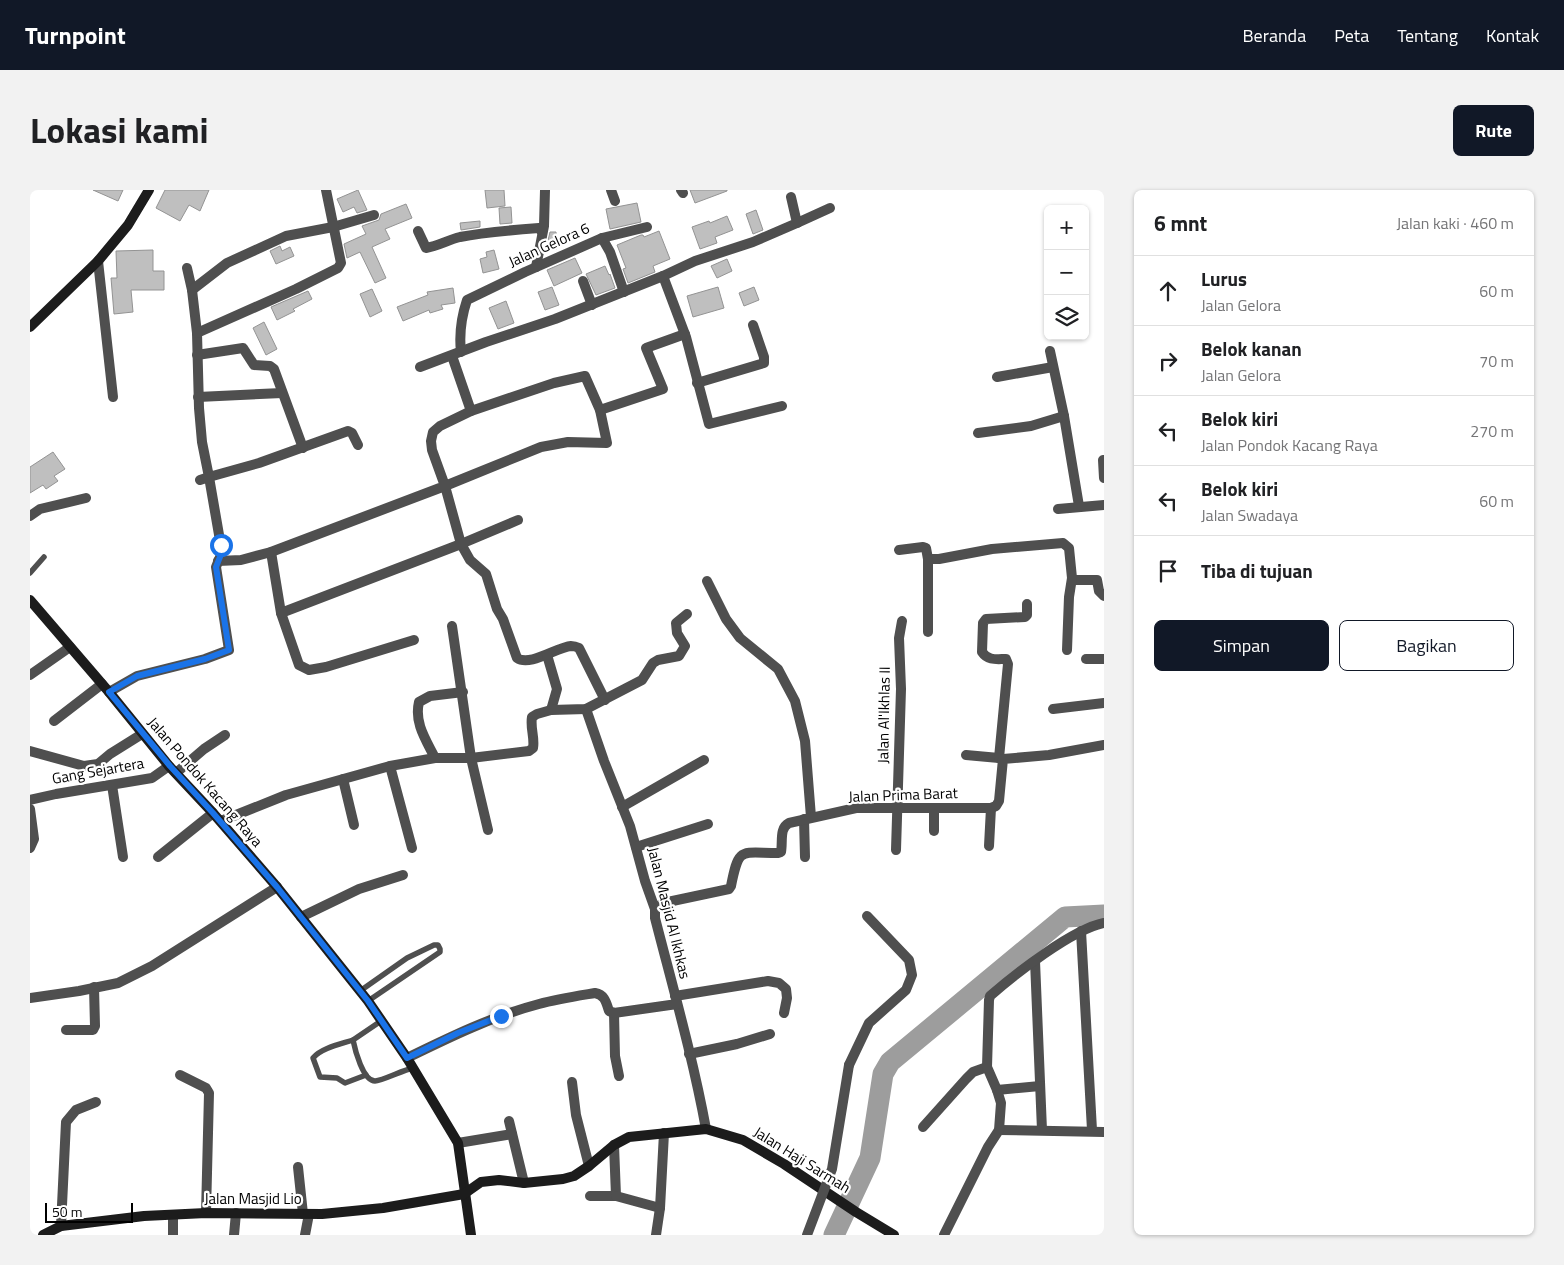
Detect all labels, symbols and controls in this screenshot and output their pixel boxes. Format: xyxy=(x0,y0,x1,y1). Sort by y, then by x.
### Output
text: Turnpoint xyxy=(25,17,126,53)
text: Beranda xyxy=(1243,22,1306,49)
text: Peta xyxy=(1334,22,1369,49)
text: Tentang xyxy=(1397,22,1458,49)
text: Kontak xyxy=(1486,22,1539,49)
text: Lokasi kami xyxy=(30,103,209,157)
button: Rute xyxy=(1453,105,1534,156)
map controls xyxy=(1044,205,1089,340)
button: + xyxy=(1044,205,1089,250)
text: 6 mnt xyxy=(1154,207,1207,239)
text: Jalan kaki · 460 m xyxy=(1396,211,1514,235)
street label: Jalan Gelora 6 xyxy=(504,216,593,273)
button: − xyxy=(1044,250,1089,295)
text: Lurus xyxy=(1201,264,1247,293)
icon: ahead xyxy=(1154,277,1182,305)
text: 60 m xyxy=(1479,279,1514,303)
text: Jalan Gelora xyxy=(1201,293,1281,317)
button: layers xyxy=(1044,295,1089,340)
text: Belok kanan xyxy=(1201,334,1302,363)
icon: right xyxy=(1154,347,1182,375)
text: 70 m xyxy=(1479,349,1514,373)
text: Jalan Gelora xyxy=(1201,363,1281,387)
text: Belok kiri xyxy=(1201,404,1278,433)
icon: left xyxy=(1154,417,1182,445)
text: 270 m xyxy=(1470,419,1514,443)
text: Jalan Pondok Kacang Raya xyxy=(1201,433,1378,457)
text: Belok kiri xyxy=(1201,474,1278,503)
icon: left xyxy=(1154,487,1182,515)
text: 60 m xyxy=(1479,489,1514,513)
text: Jalan Swadaya xyxy=(1201,503,1298,527)
route start xyxy=(210,534,233,557)
text: Tiba di tujuan xyxy=(1201,556,1313,585)
icon: arrive xyxy=(1154,557,1182,585)
button: Simpan xyxy=(1154,620,1329,671)
button: Bagikan xyxy=(1339,620,1514,671)
street label: Jalan Al'Ikhlas II xyxy=(871,666,896,764)
street label: Jalan Pondok Kacang Raya xyxy=(142,712,269,852)
street label: Gang Sejartera xyxy=(50,751,146,790)
street label: Jalan Prima Barat xyxy=(848,781,959,808)
street label: Jalan Masjid Al Ikhkas xyxy=(642,844,697,981)
route end xyxy=(490,1005,513,1028)
street label: Jalan Haji Sarmah xyxy=(749,1121,855,1199)
street label: Jalan Masjid Lio xyxy=(204,1187,302,1210)
scale bar xyxy=(45,1200,132,1223)
text: 50 m xyxy=(52,1201,82,1222)

